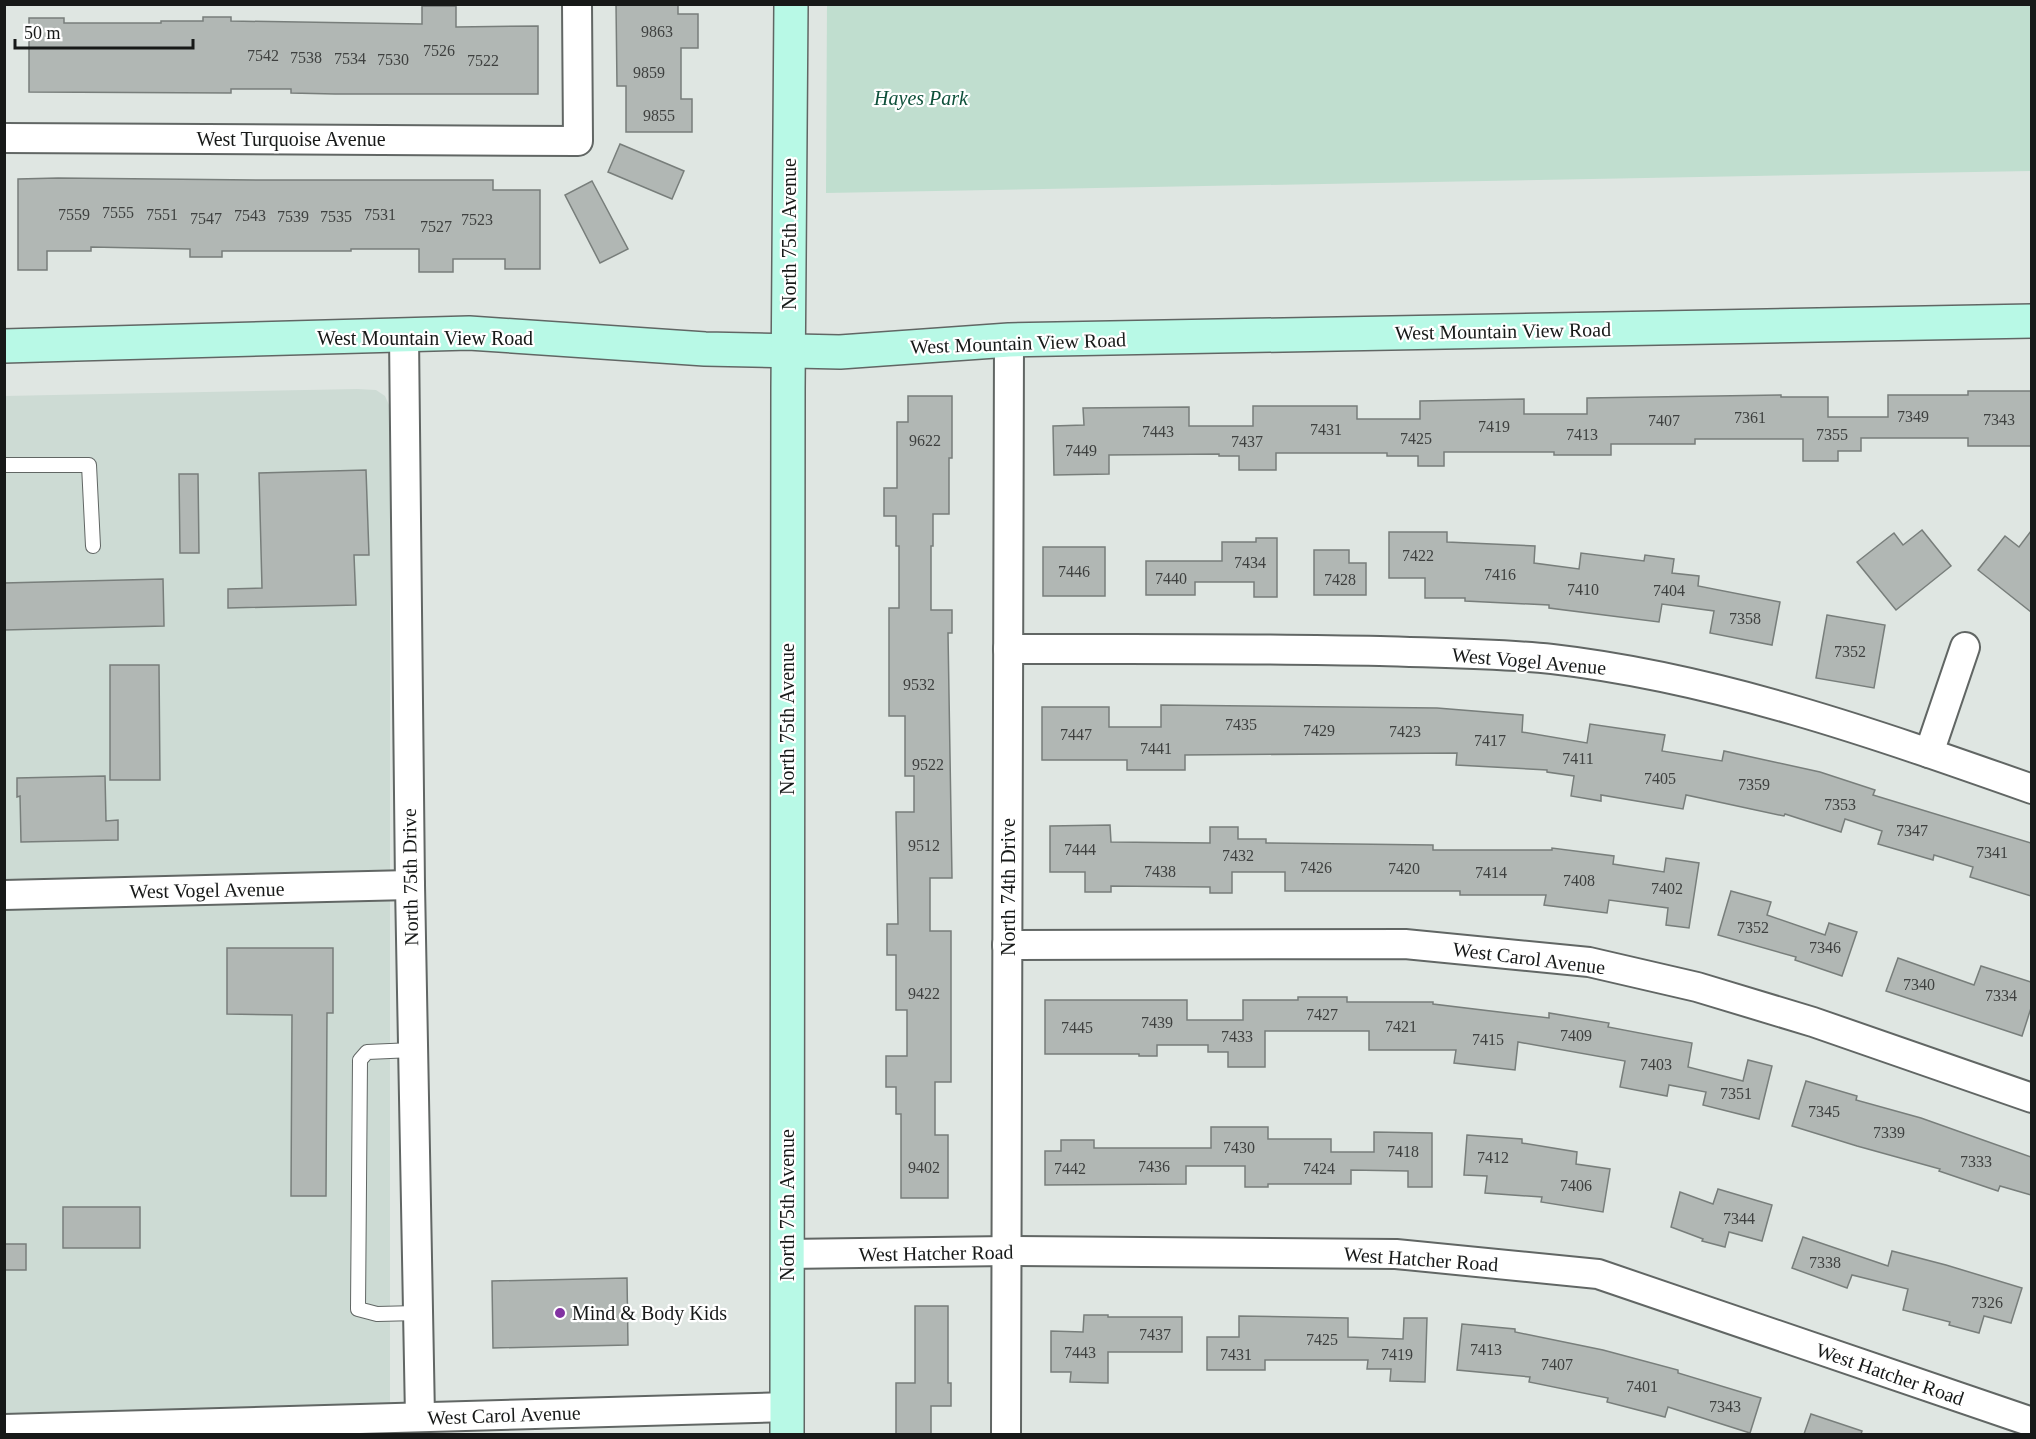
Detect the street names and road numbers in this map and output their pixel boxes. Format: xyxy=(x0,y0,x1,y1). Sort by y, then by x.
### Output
street label: West Turquoise Avenue xyxy=(196,128,386,151)
street label: North 75th Avenue xyxy=(778,158,800,310)
street label: West Mountain View Road xyxy=(1395,318,1611,344)
street label: West Mountain View Road xyxy=(317,327,533,349)
street label: West Mountain View Road xyxy=(910,328,1126,358)
street label: North 75th Avenue xyxy=(776,643,798,795)
street label: West Vogel Avenue xyxy=(1451,643,1607,680)
street label: North 75th Drive xyxy=(398,808,422,946)
street label: North 74th Drive xyxy=(997,818,1019,956)
street label: West Vogel Avenue xyxy=(129,878,285,903)
street label: West Carol Avenue xyxy=(1451,938,1607,978)
street label: North 75th Avenue xyxy=(776,1129,798,1281)
street label: West Hatcher Road xyxy=(858,1241,1014,1265)
street label: West Hatcher Road xyxy=(1343,1243,1499,1275)
street label: West Hatcher Road xyxy=(1813,1338,1967,1410)
street label: West Carol Avenue xyxy=(427,1401,581,1429)

